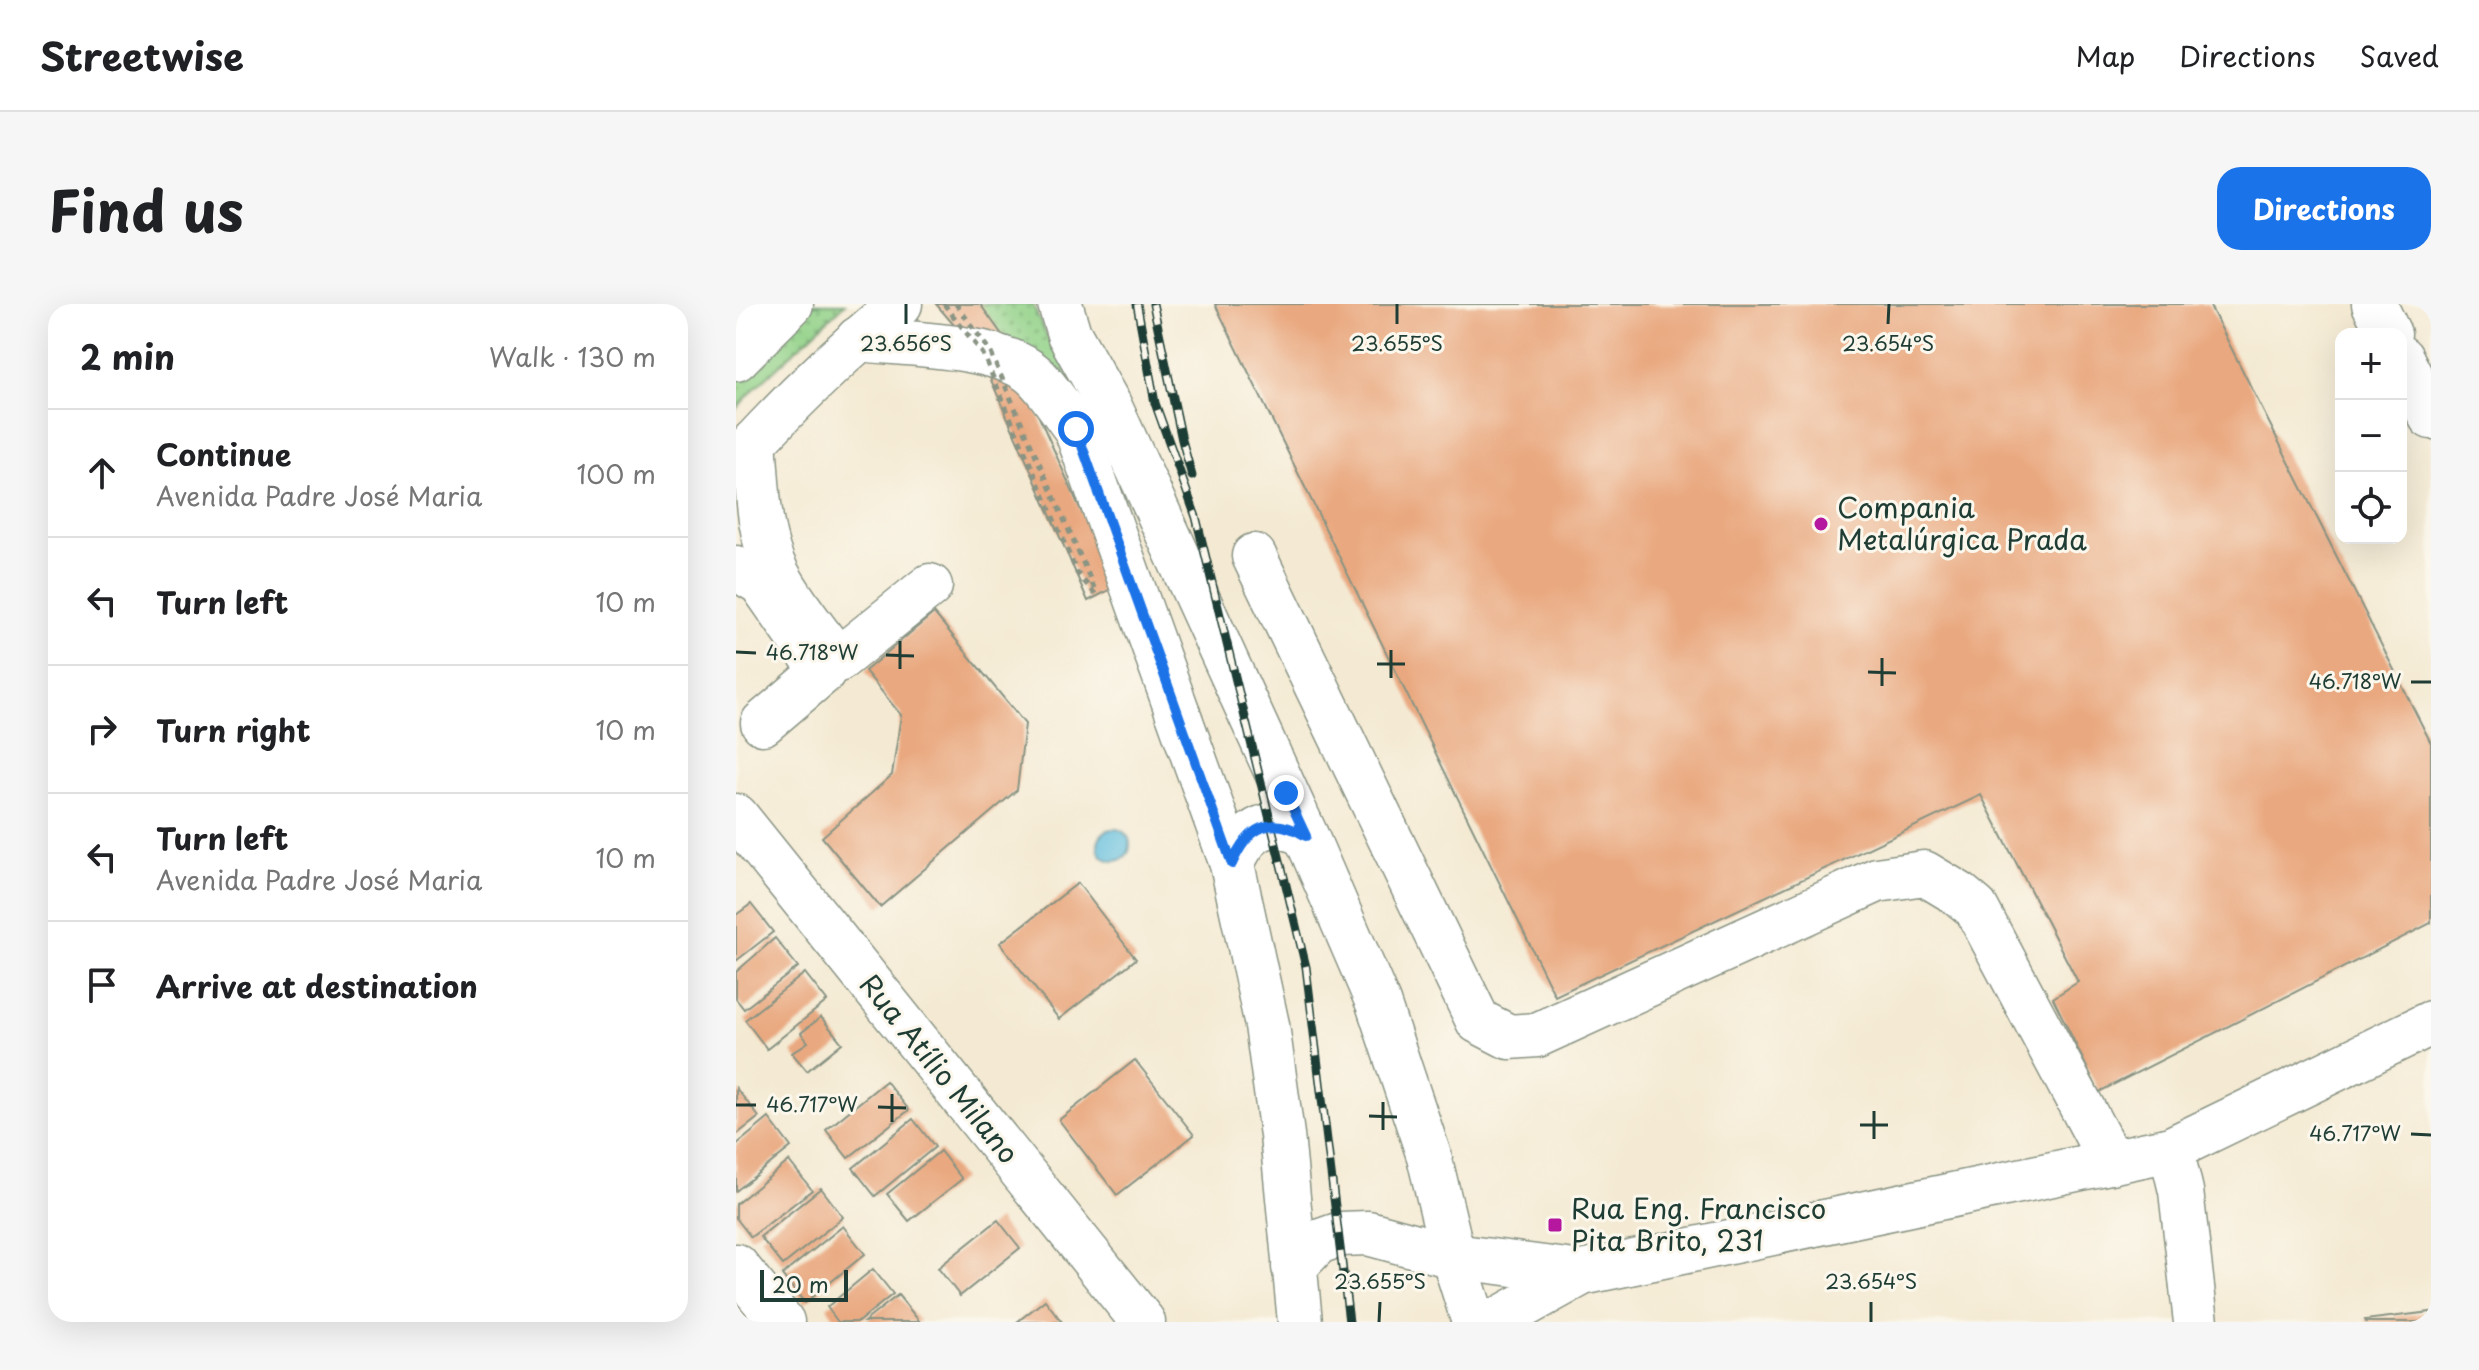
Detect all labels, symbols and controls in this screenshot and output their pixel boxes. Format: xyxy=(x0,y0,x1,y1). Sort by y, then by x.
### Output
text: Streetwise xyxy=(40,27,244,84)
text: Map xyxy=(2076,34,2135,77)
text: Directions xyxy=(2179,34,2316,77)
text: Saved xyxy=(2360,34,2439,77)
text: Find us xyxy=(48,166,244,251)
button: Directions xyxy=(2217,167,2431,250)
text: 23.656°S xyxy=(860,328,952,358)
text: 23.655°S xyxy=(1351,328,1443,358)
text: 23.654°S xyxy=(1842,328,1934,358)
map controls xyxy=(2335,328,2407,544)
button: + xyxy=(2335,328,2407,400)
text: 2 min xyxy=(80,330,175,382)
text: Walk · 130 m xyxy=(489,337,656,376)
button: − xyxy=(2335,400,2407,472)
route start xyxy=(1058,411,1094,447)
text: Continue xyxy=(156,431,291,476)
icon: ahead xyxy=(80,451,124,495)
text: 100 m xyxy=(576,454,656,493)
button: locate xyxy=(2335,472,2407,544)
text: Avenida Padre José Maria xyxy=(156,476,482,515)
place label: Compania Metalúrgica Prada xyxy=(1837,485,2087,560)
marker: Compania Metalúrgica Prada xyxy=(1812,515,1830,533)
icon: left xyxy=(80,579,124,623)
text: Turn left xyxy=(156,579,288,624)
text: 10 m xyxy=(595,582,656,621)
text: 46.718°W xyxy=(766,637,859,667)
text: 46.718°W xyxy=(2309,666,2402,696)
icon: right xyxy=(80,707,124,751)
text: Turn right xyxy=(156,707,311,752)
text: 10 m xyxy=(595,710,656,749)
route end xyxy=(1268,775,1304,811)
text: Turn left xyxy=(156,815,288,860)
icon: left xyxy=(80,835,124,879)
text: 10 m xyxy=(595,838,656,877)
text: Avenida Padre José Maria xyxy=(156,860,482,899)
icon: arrive xyxy=(80,963,124,1007)
text: Arrive at destination xyxy=(156,963,478,1008)
street label: Rua Atílio Milano xyxy=(850,964,1030,1172)
text: 46.717°W xyxy=(766,1089,858,1119)
text: 46.717°W xyxy=(2309,1118,2401,1148)
place label: Rua Eng. Francisco Pita Brito, 231 xyxy=(1571,1186,1826,1261)
marker: Rua Eng. Francisco Pita Brito, 231 xyxy=(1546,1216,1564,1234)
scale bar xyxy=(760,1266,848,1302)
text: 23.655°S xyxy=(1334,1266,1426,1296)
text: 23.654°S xyxy=(1825,1266,1917,1296)
text: 20 m xyxy=(772,1267,829,1300)

